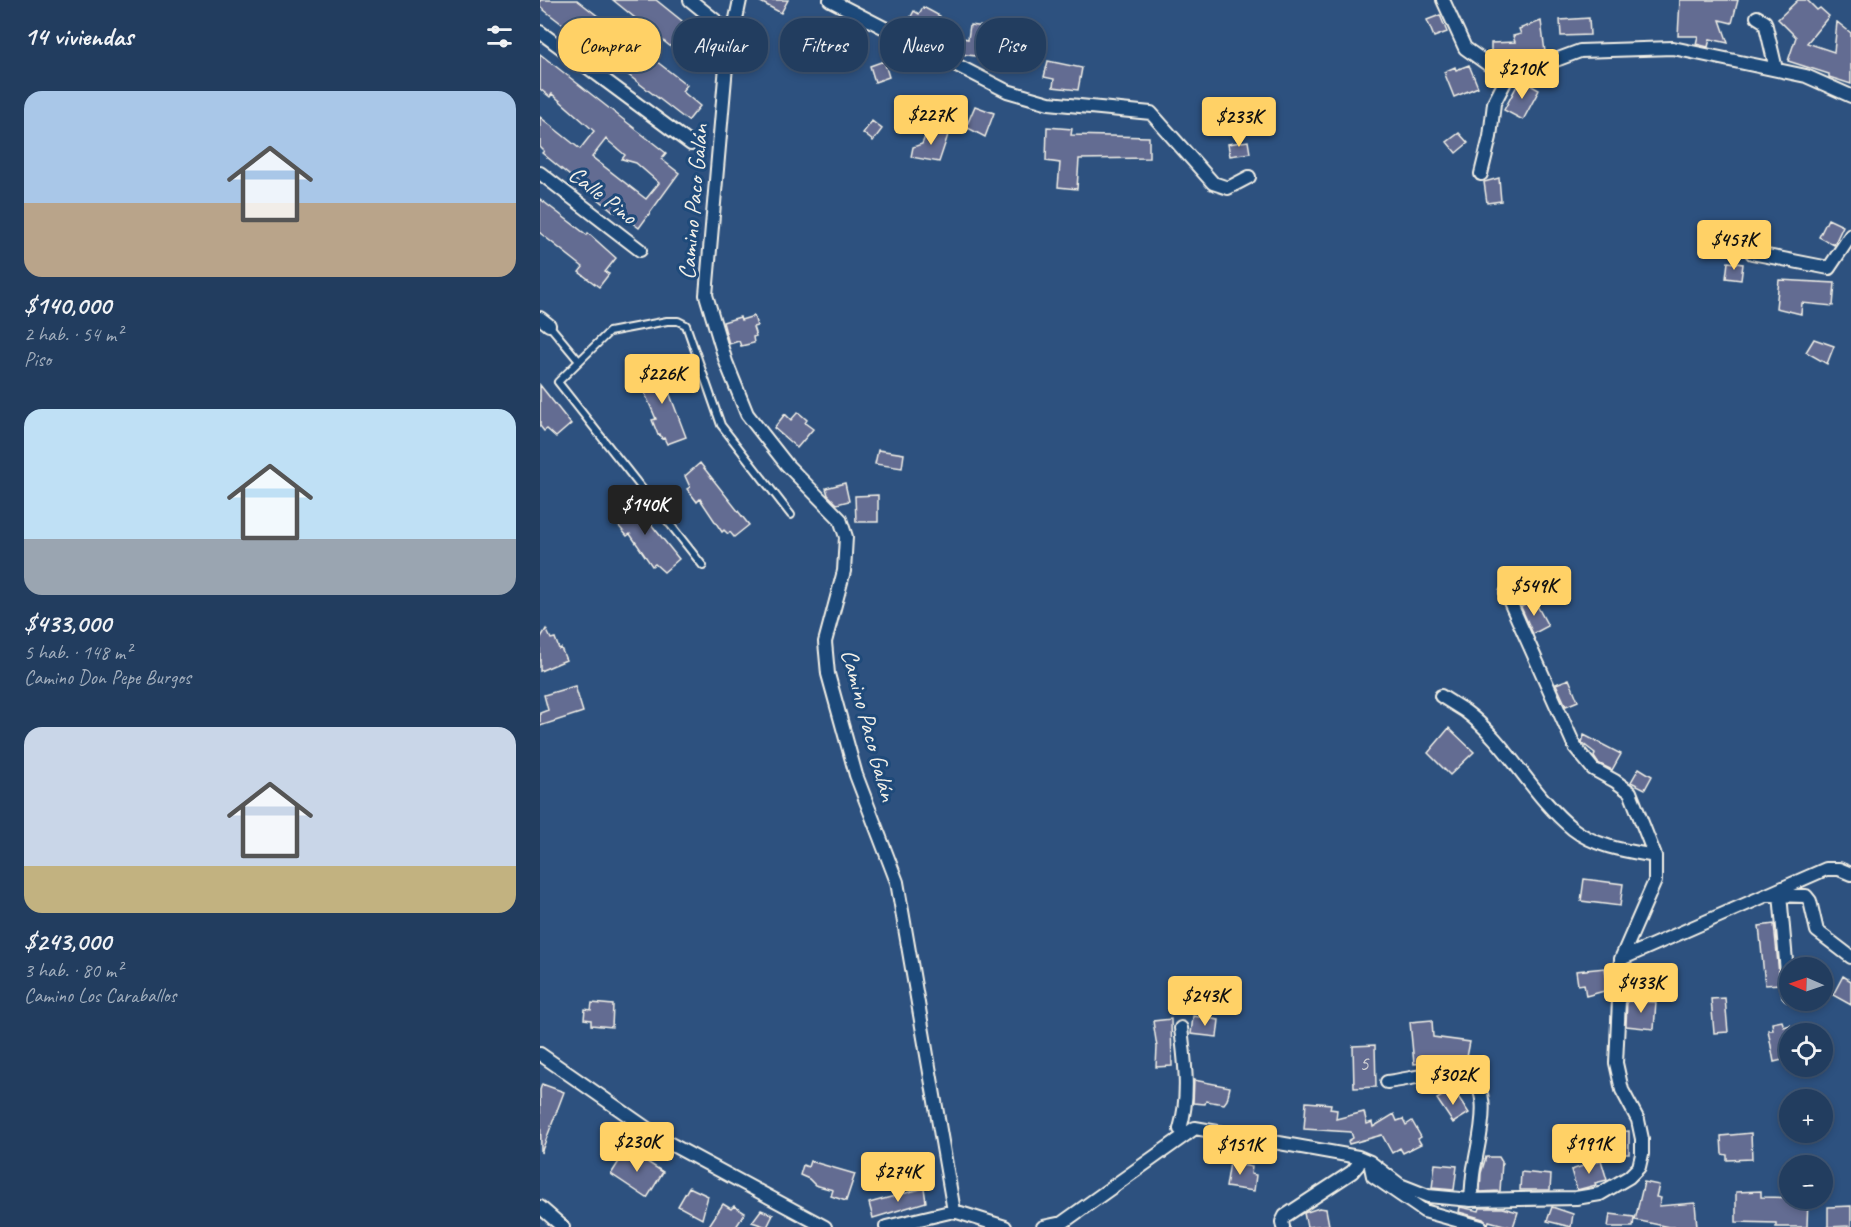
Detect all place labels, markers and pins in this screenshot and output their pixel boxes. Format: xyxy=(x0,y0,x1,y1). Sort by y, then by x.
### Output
pin: $210K xyxy=(1480,49,1564,100)
pin: $227K xyxy=(889,95,973,146)
pin: $233K xyxy=(1197,97,1281,148)
pin: $457K xyxy=(1692,220,1776,271)
pin: $226K xyxy=(620,354,704,405)
pin: $140K xyxy=(603,485,687,536)
pin: $549K xyxy=(1492,566,1576,617)
pin: $433K xyxy=(1599,963,1683,1014)
pin: $243K xyxy=(1163,976,1247,1027)
pin: $302K xyxy=(1411,1055,1495,1106)
pin: $230K xyxy=(595,1122,679,1173)
pin: $191K xyxy=(1547,1124,1631,1175)
pin: $151K xyxy=(1198,1125,1282,1176)
pin: $274K xyxy=(856,1152,940,1203)

